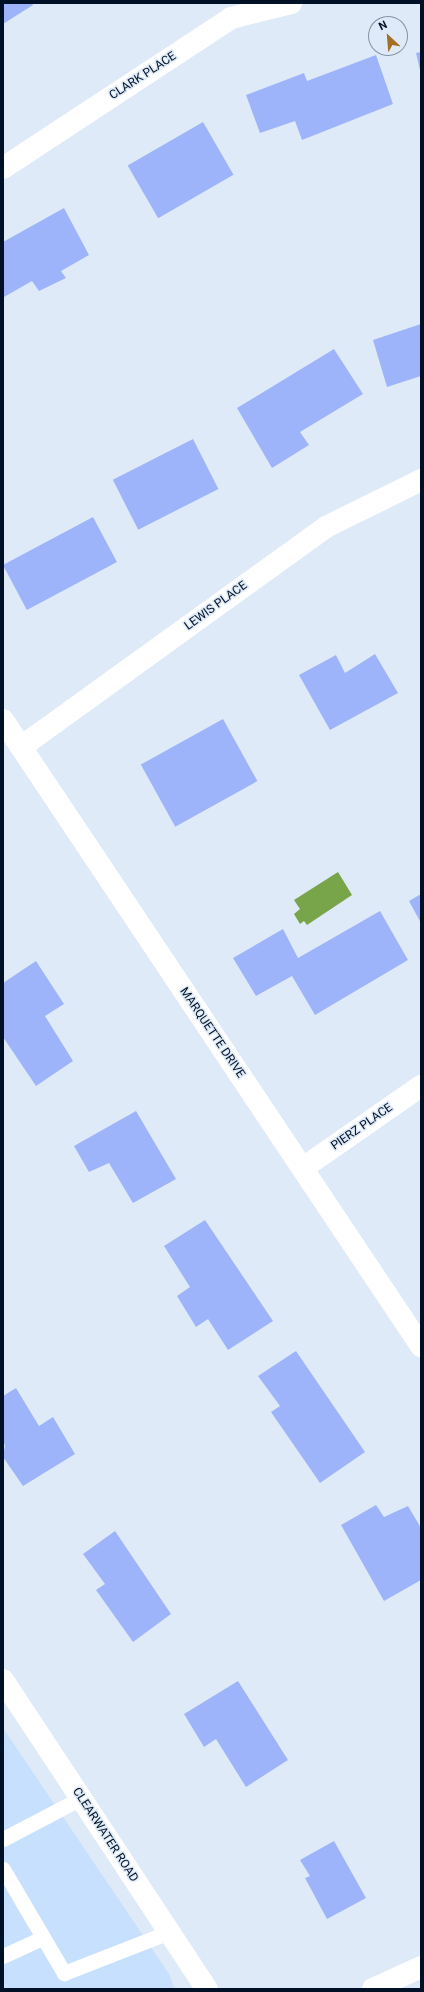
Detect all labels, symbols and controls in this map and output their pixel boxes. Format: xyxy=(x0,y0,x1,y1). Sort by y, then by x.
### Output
north arrow xyxy=(368,16,408,56)
text: N xyxy=(377,18,389,33)
street label: CLARK PLACE xyxy=(107,49,179,103)
street label: LEWIS PLACE xyxy=(182,578,250,634)
street label: MARQUETTE DRIVE xyxy=(176,985,248,1081)
street label: PIERZ PLACE xyxy=(328,1101,396,1153)
street label: CLEARWATER ROAD xyxy=(69,1785,141,1885)

